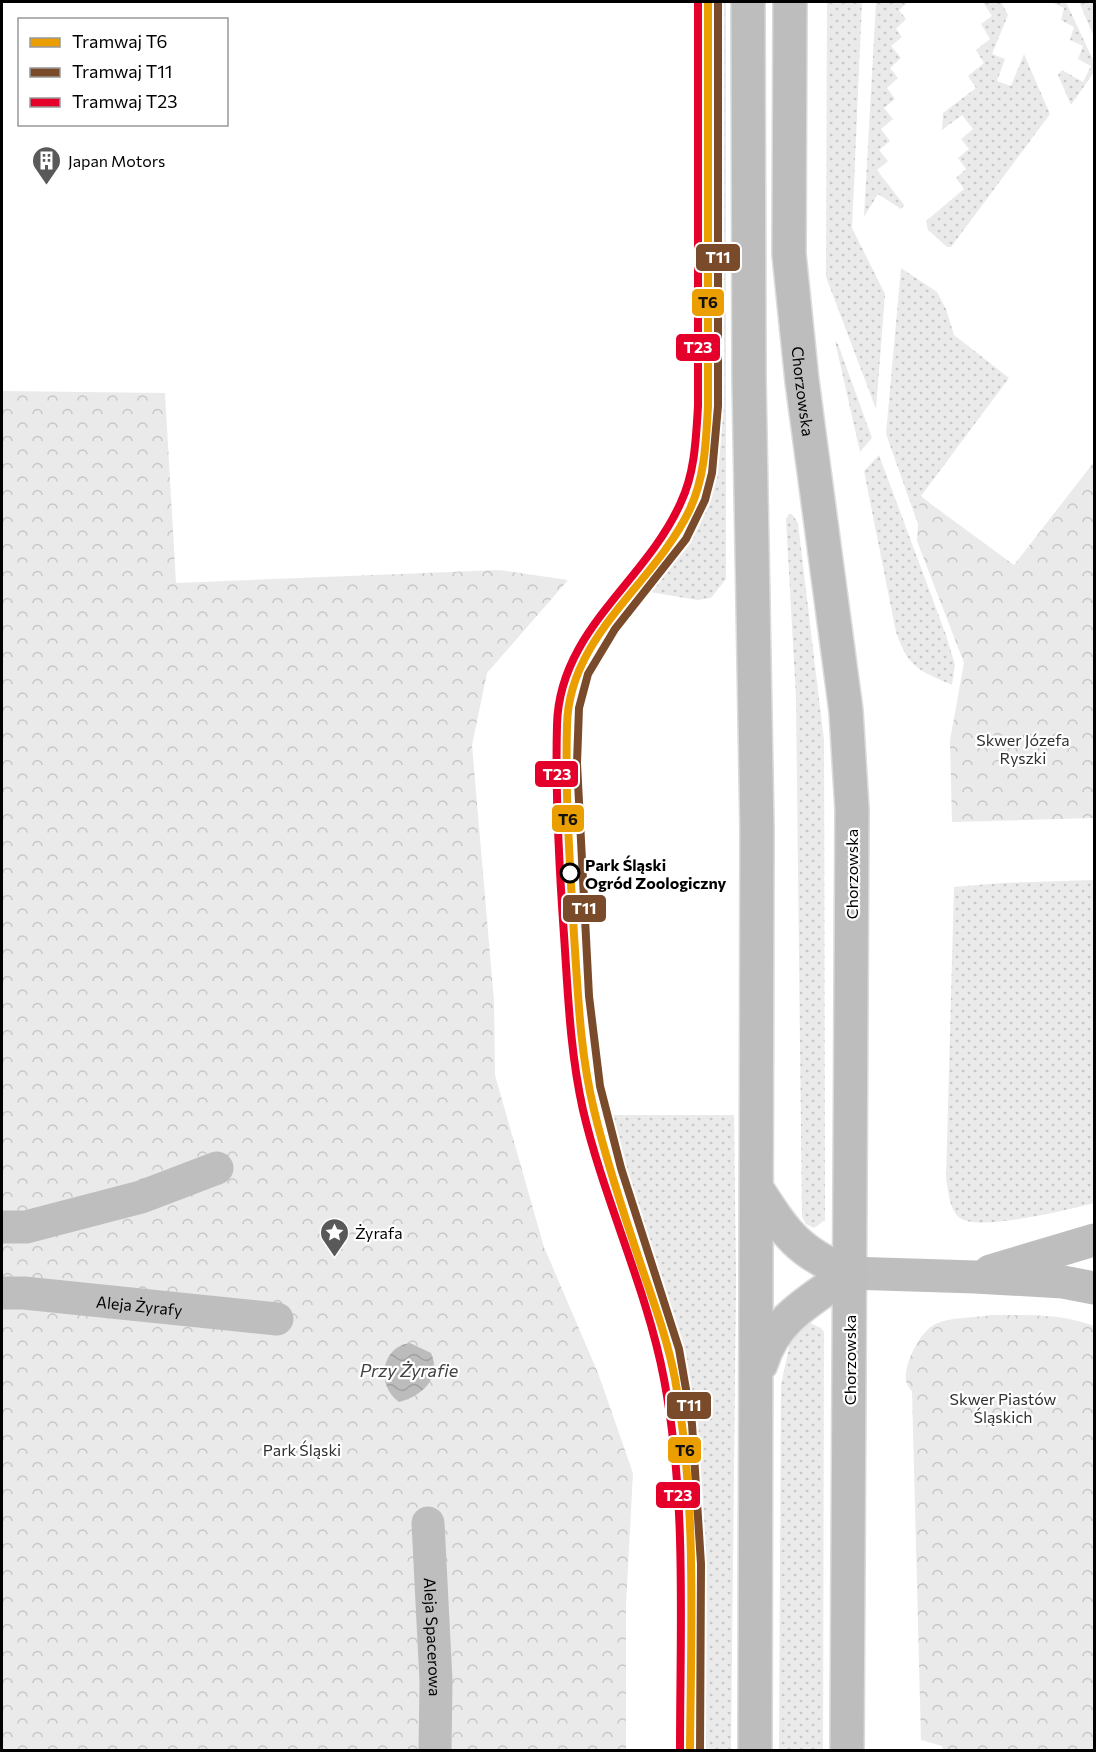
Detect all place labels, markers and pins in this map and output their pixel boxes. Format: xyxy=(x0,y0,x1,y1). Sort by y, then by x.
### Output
building icon: Japan Motors xyxy=(31,144,63,186)
place label: Japan Motors xyxy=(68,151,165,170)
place label: Park Śląski Ogród Zoologiczny xyxy=(585,855,726,892)
marker: Park Śląski Ogród Zoologiczny xyxy=(560,863,580,883)
place icon: Żyrafa xyxy=(318,1216,350,1258)
place label: Żyrafa xyxy=(355,1223,403,1242)

